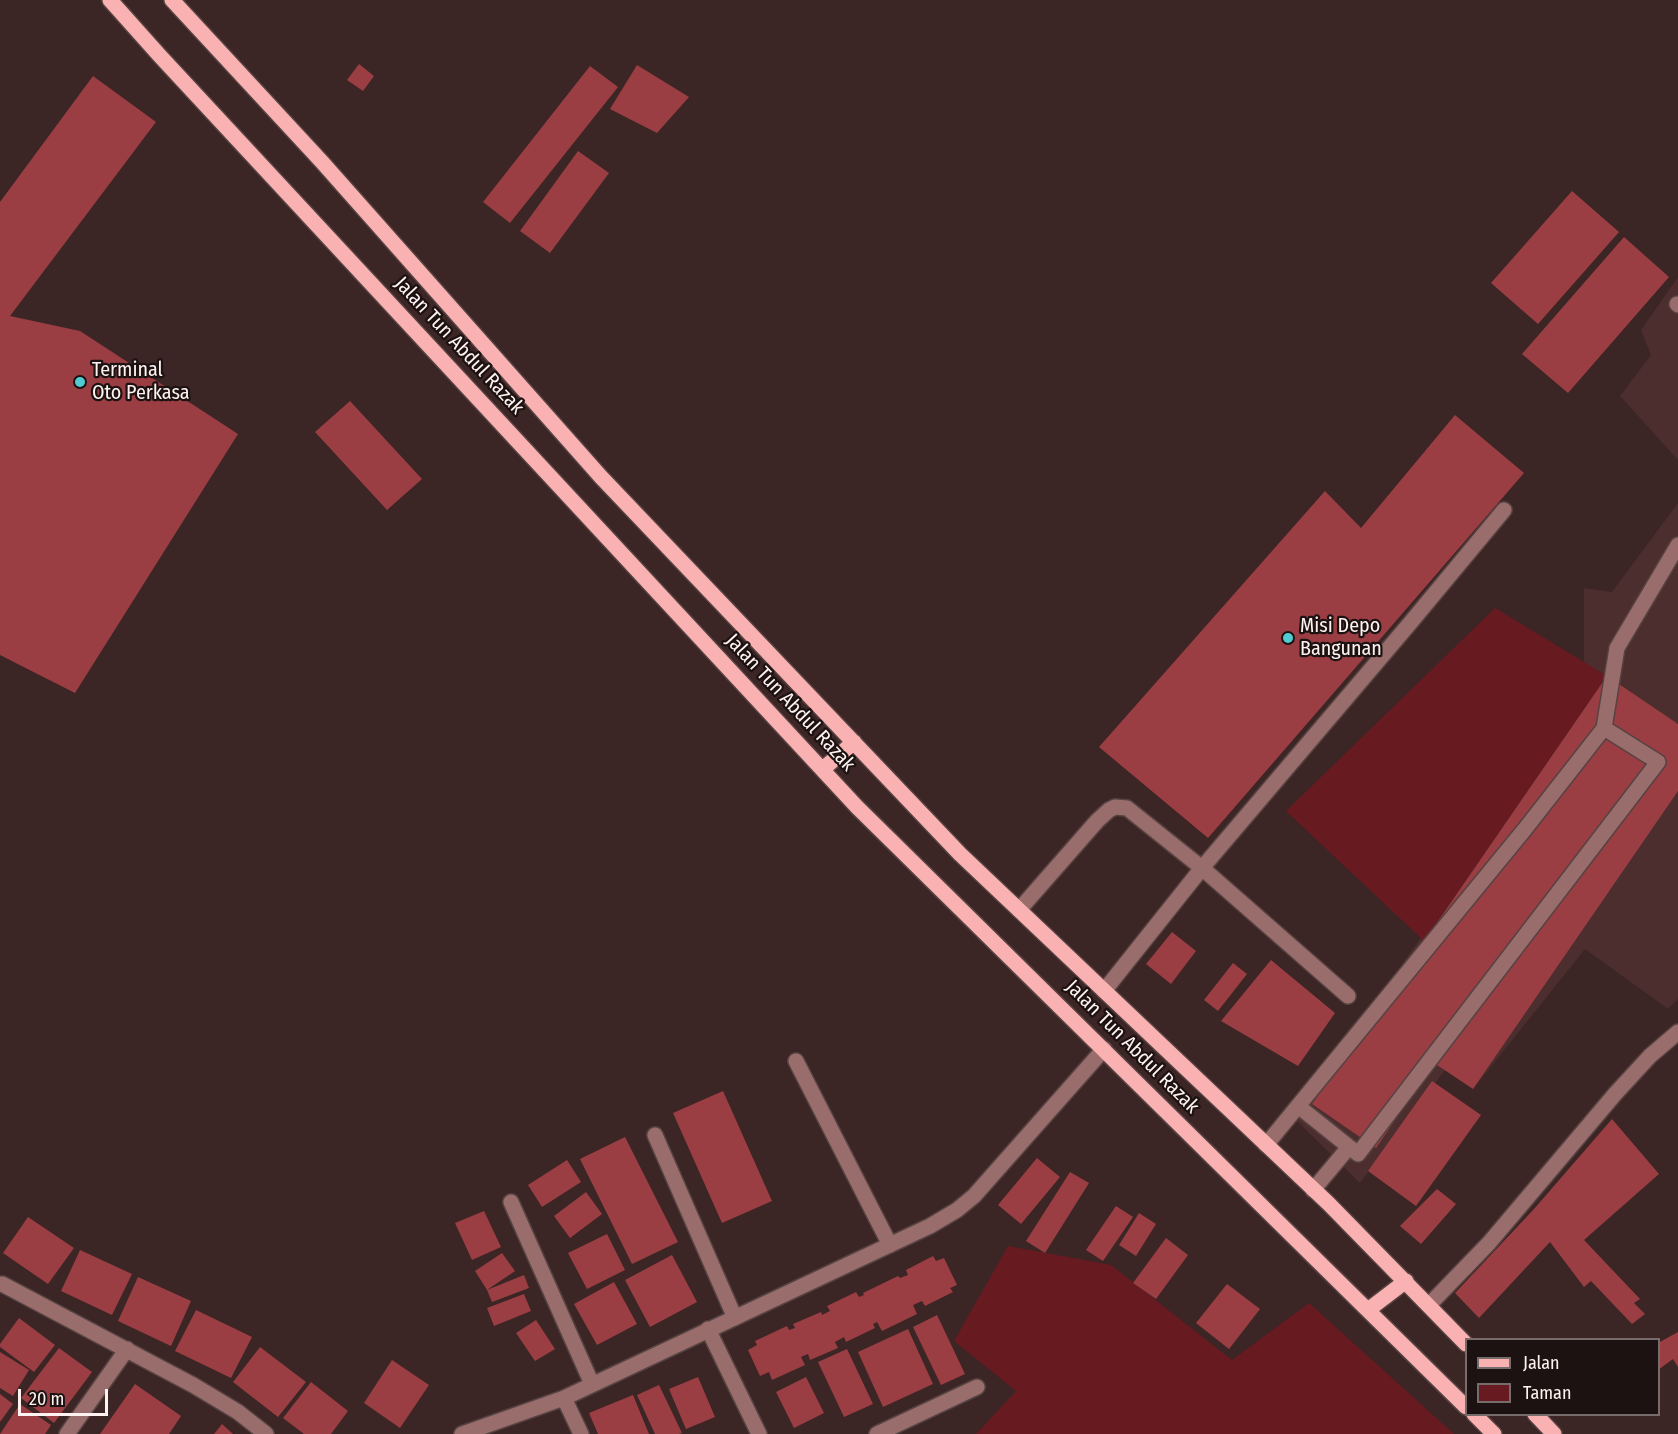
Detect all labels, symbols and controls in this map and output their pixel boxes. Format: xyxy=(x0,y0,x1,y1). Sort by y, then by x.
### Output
street label: Jalan Tun Abdul Razak xyxy=(389,272,529,420)
place label: Terminal Oto Perkasa xyxy=(92,358,190,405)
marker: Terminal Oto Perkasa xyxy=(73,375,87,389)
place label: Misi Depo Bangunan xyxy=(1300,614,1382,661)
street label: Jalan Tun Abdul Razak xyxy=(720,629,860,777)
marker: Misi Depo Bangunan xyxy=(1281,631,1295,645)
street label: Jalan Tun Abdul Razak xyxy=(1060,975,1204,1119)
legend xyxy=(1465,1338,1660,1416)
text: Jalan xyxy=(1523,1352,1560,1374)
scale bar xyxy=(21,1377,111,1415)
text: Taman xyxy=(1523,1382,1571,1404)
text: 20 m xyxy=(29,1388,64,1410)

